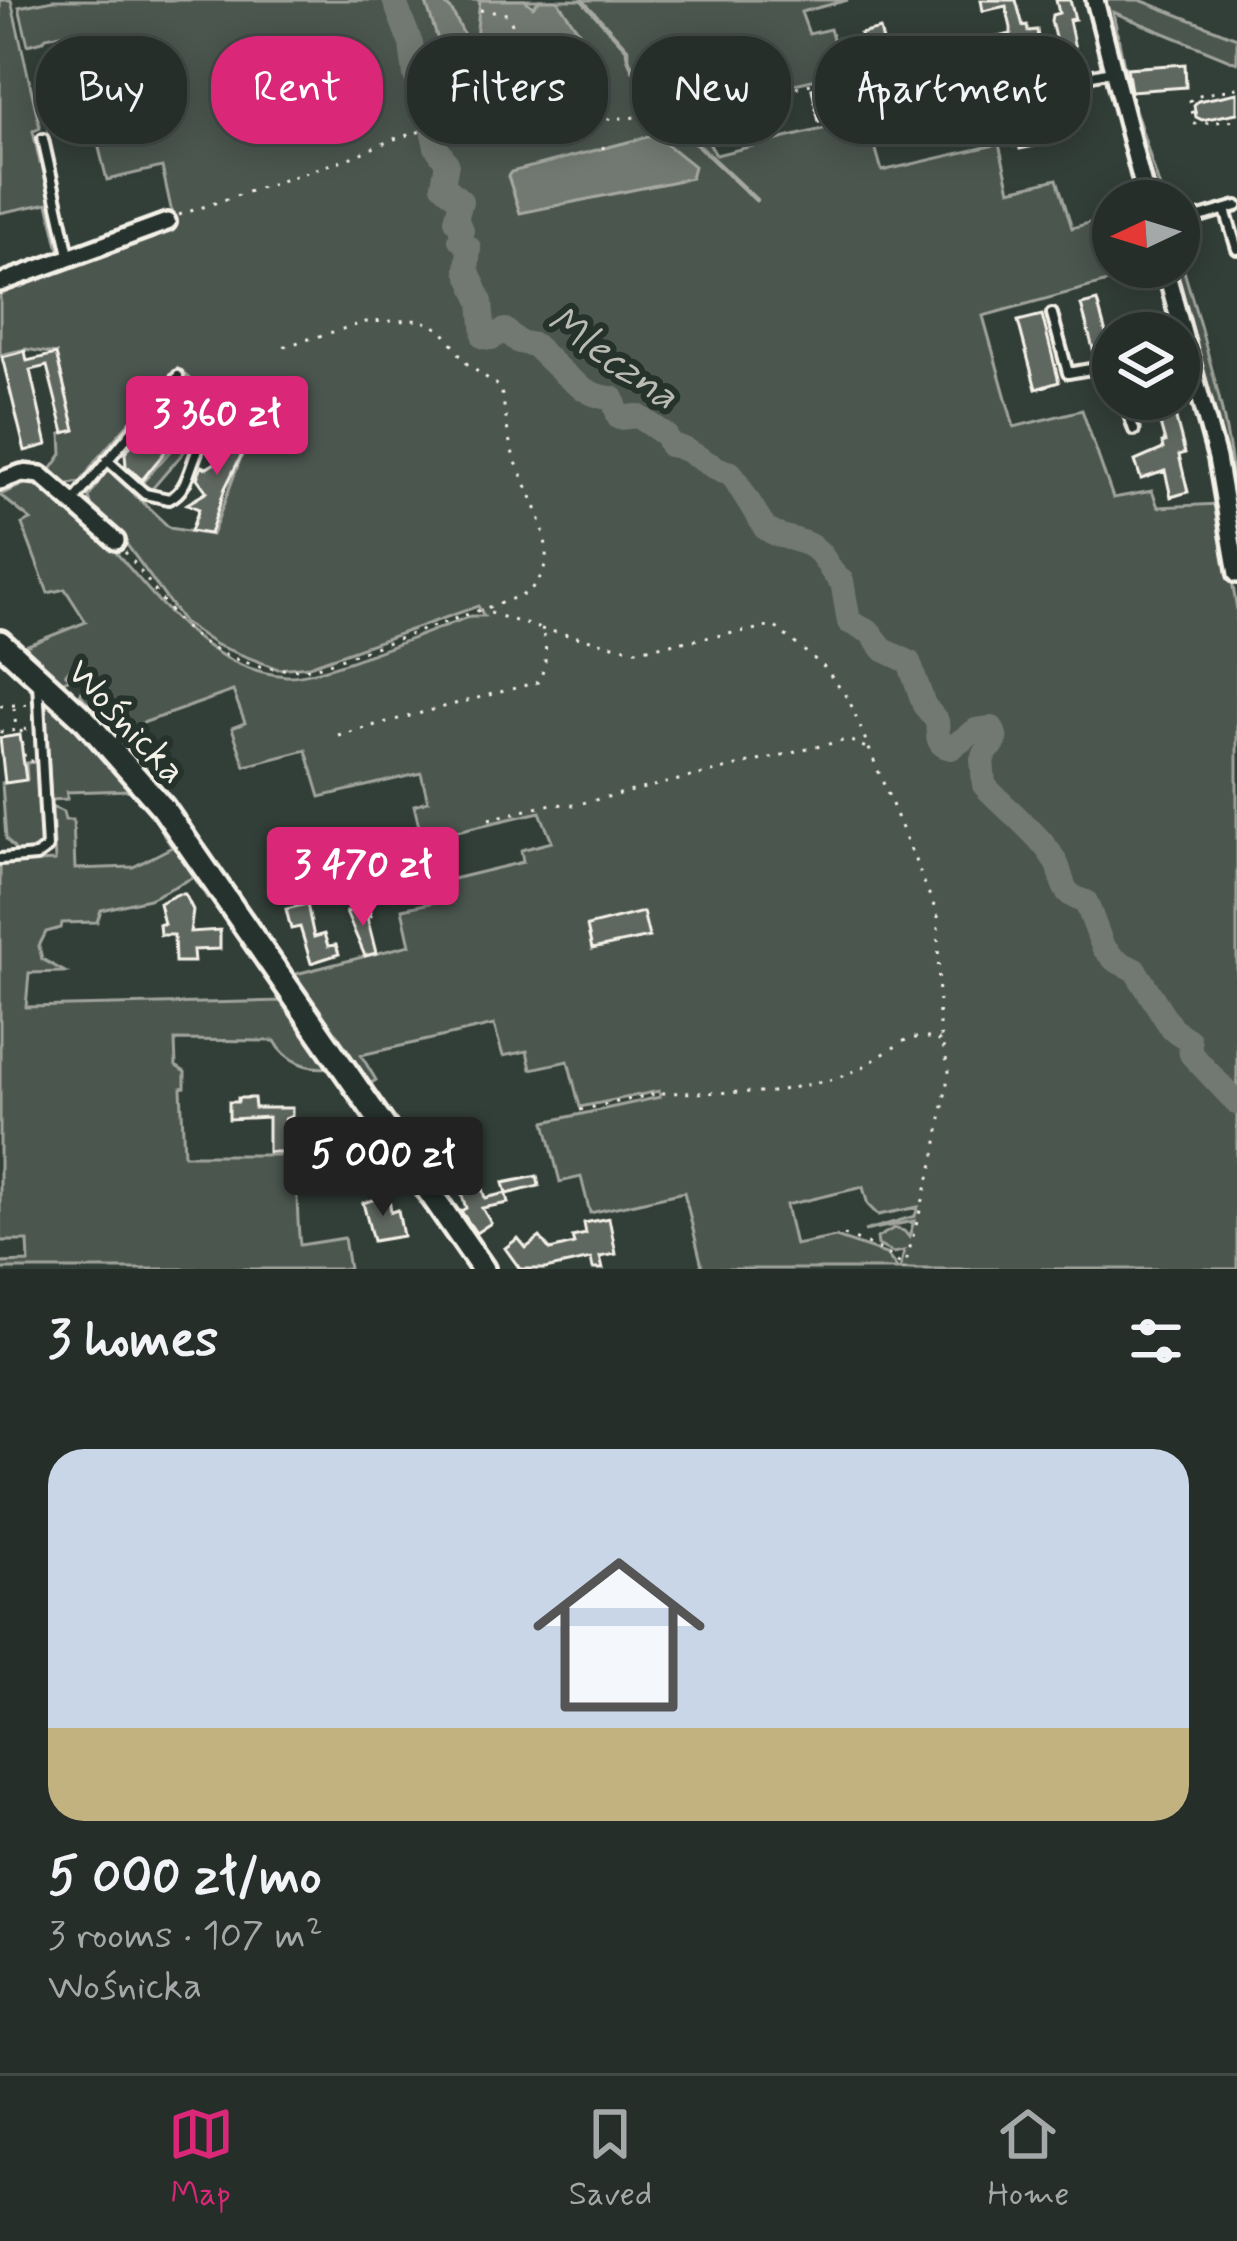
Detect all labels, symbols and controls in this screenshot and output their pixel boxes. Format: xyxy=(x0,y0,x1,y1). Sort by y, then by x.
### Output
chip: Buy xyxy=(36,36,187,144)
chip: Rent xyxy=(211,36,383,144)
chip: Filters xyxy=(407,36,608,144)
chip: New xyxy=(632,36,791,144)
chip: Apartment xyxy=(815,36,1090,144)
north arrow xyxy=(1092,180,1200,288)
map controls xyxy=(1092,180,1200,420)
water label: Mleczna xyxy=(536,294,688,424)
button: layers xyxy=(1092,312,1200,420)
pin: 3 360 zł xyxy=(93,376,341,478)
text: 3 360 zł xyxy=(153,389,281,440)
street label: Wośnicka xyxy=(54,649,197,796)
pin: 3 470 zł xyxy=(239,827,487,929)
text: 3 470 zł xyxy=(294,840,432,891)
pin: 5 000 zł xyxy=(259,1117,507,1219)
text: 5 000 zł xyxy=(311,1130,455,1181)
text: 3 homes xyxy=(48,1308,218,1374)
icon: filters xyxy=(1123,1308,1189,1374)
icon: home xyxy=(511,1527,727,1743)
text: 5 000 zł/mo xyxy=(48,1845,322,1911)
text: 3 rooms · 107 m² xyxy=(48,1911,323,1962)
text: Wośnicka xyxy=(48,1962,202,2013)
tab: Map xyxy=(168,2101,234,2217)
tab: Saved xyxy=(569,2101,652,2217)
tab: Home xyxy=(987,2101,1069,2217)

